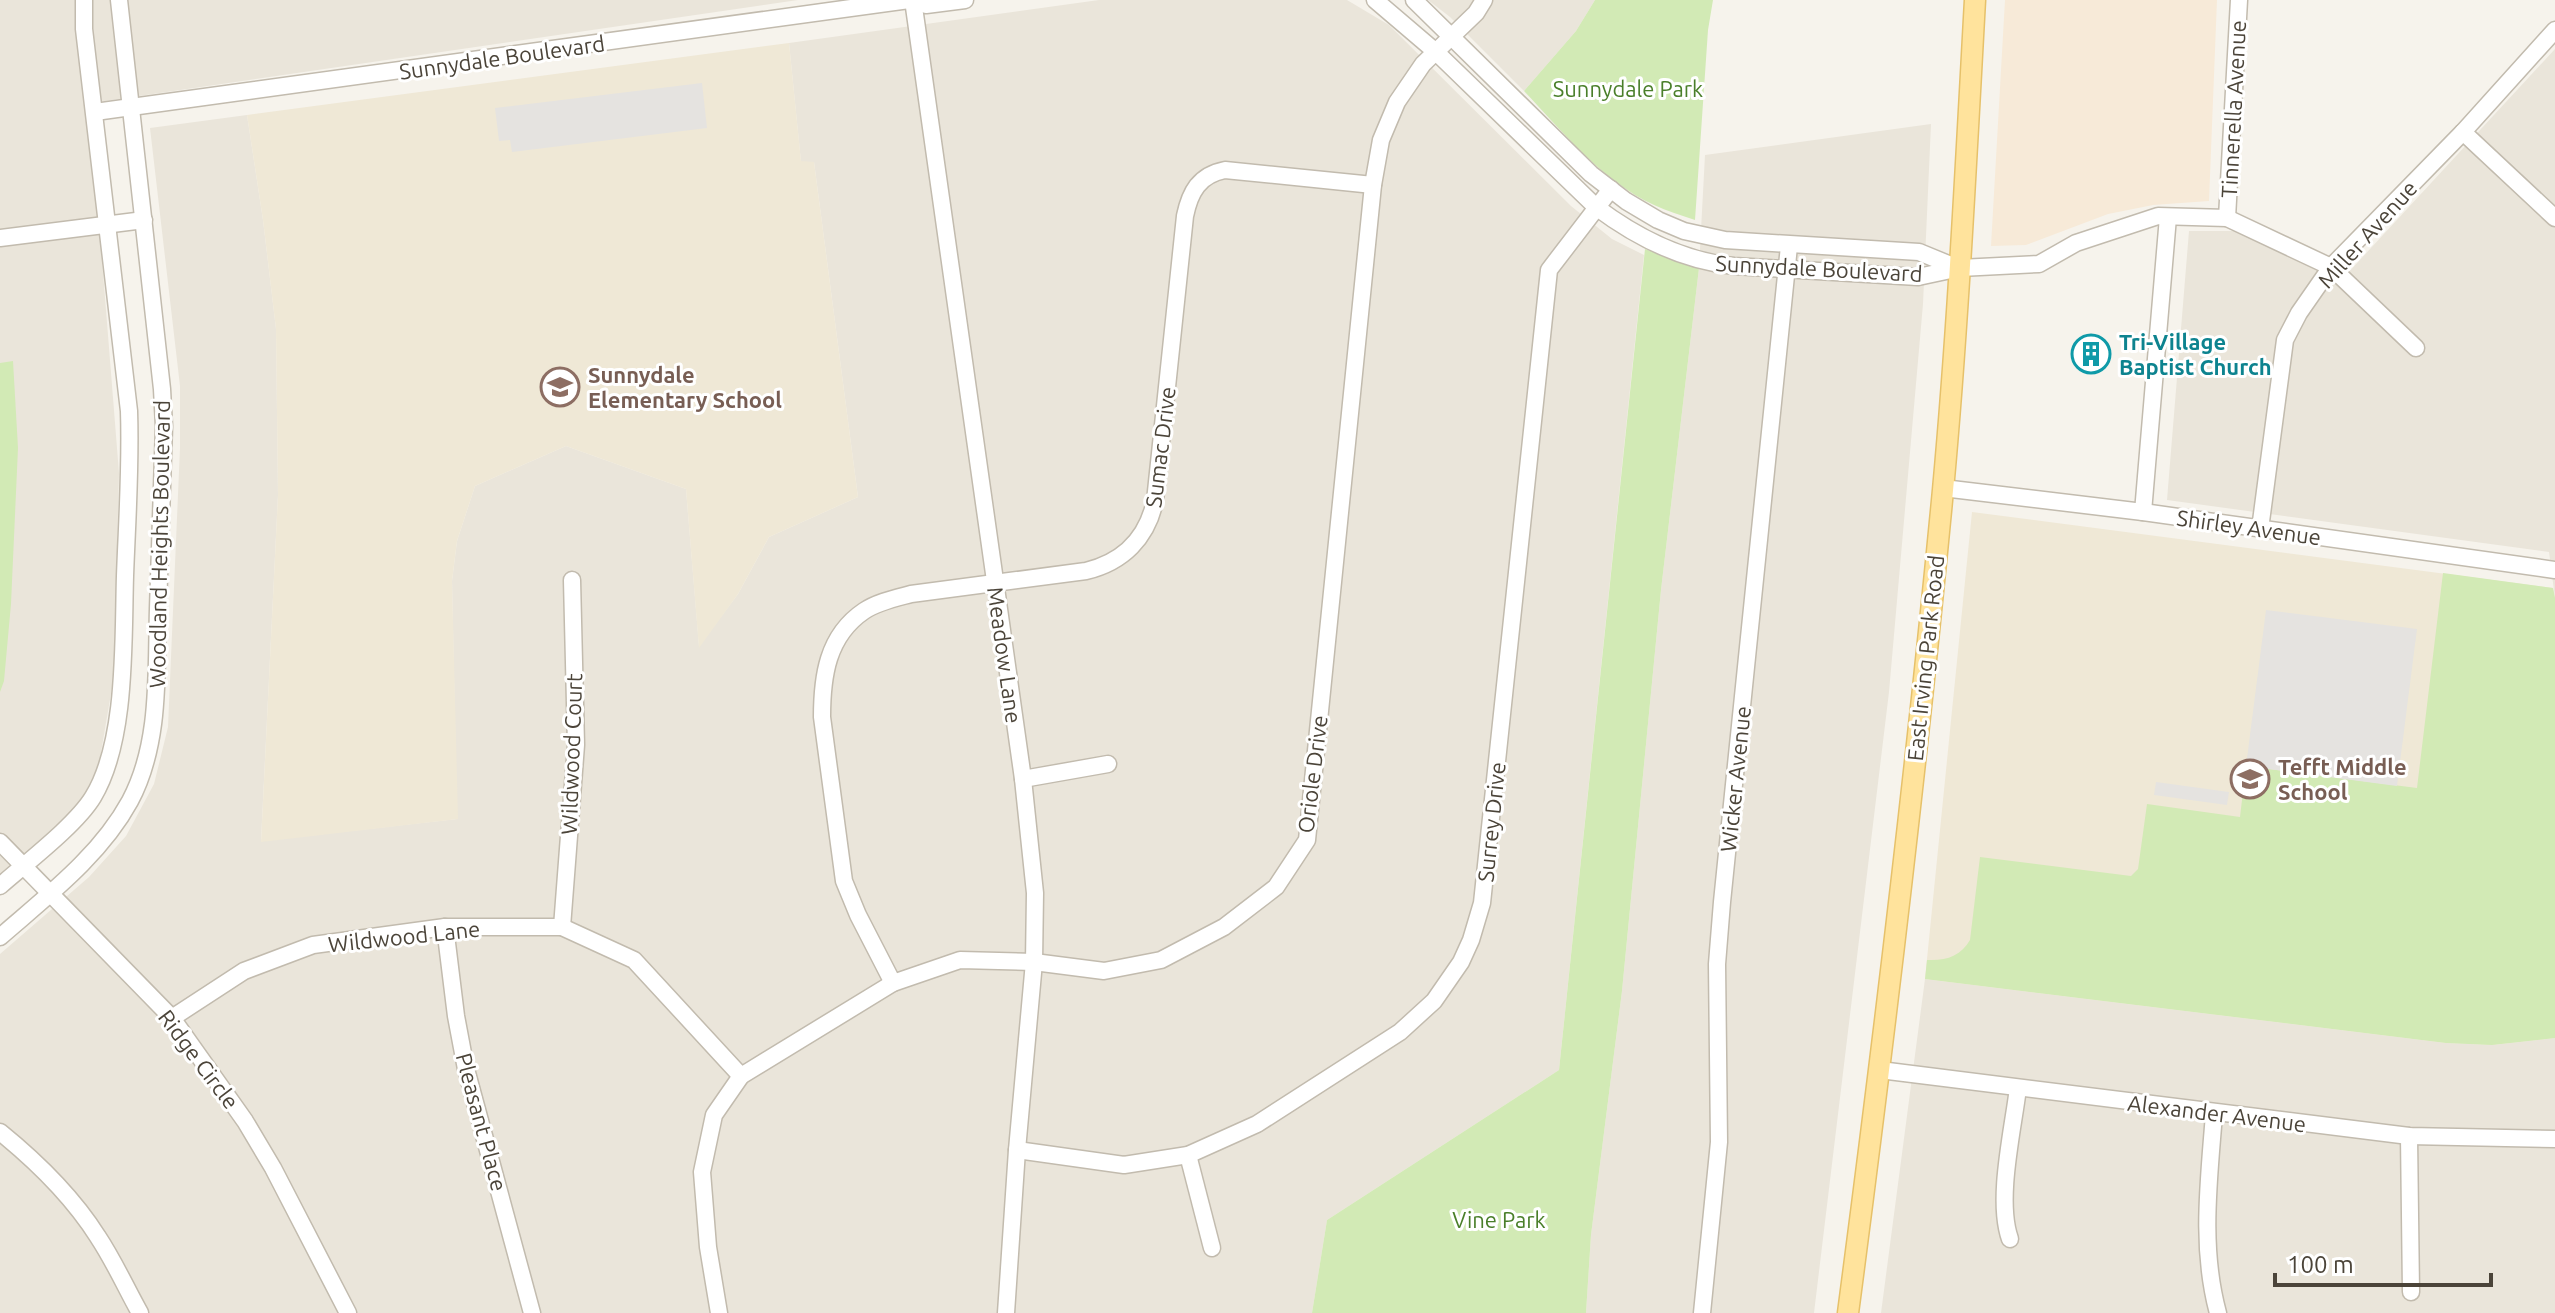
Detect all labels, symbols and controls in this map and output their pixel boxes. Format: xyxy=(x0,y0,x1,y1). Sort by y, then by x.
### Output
street label: Tinnerella Avenue xyxy=(2216,20,2250,198)
street label: Sunnydale Boulevard xyxy=(398,30,606,84)
park label: Sunnydale Park xyxy=(1553,76,1703,101)
street label: Miller Avenue xyxy=(2312,175,2422,293)
street label: Sunnydale Boulevard xyxy=(1715,250,1923,286)
place label: Tri-Village Baptist Church xyxy=(2119,329,2272,379)
building icon: Tri-Village Baptist Church xyxy=(2070,333,2112,375)
place label: Sunnydale Elementary School xyxy=(588,362,782,412)
school or university icon: Sunnydale Elementary School xyxy=(539,366,581,408)
street label: Sumac Drive xyxy=(1140,385,1180,509)
street label: Woodland Heights Boulevard xyxy=(144,400,174,688)
street label: Shirley Avenue xyxy=(2175,505,2323,549)
street label: East Irving Park Road xyxy=(1902,554,1948,762)
street label: Meadow Lane xyxy=(983,585,1027,725)
street label: Wildwood Court xyxy=(556,673,586,835)
street label: Wicker Avenue xyxy=(1715,705,1755,853)
street label: Oriole Drive xyxy=(1292,714,1332,834)
place label: Tefft Middle School xyxy=(2278,754,2407,804)
school or university icon: Tefft Middle School xyxy=(2229,758,2271,800)
street label: Surrey Drive xyxy=(1472,761,1510,883)
street label: Wildwood Lane xyxy=(327,916,481,956)
street label: Ridge Circle xyxy=(154,1005,244,1113)
street label: Pleasant Place xyxy=(452,1050,512,1194)
street label: Alexander Avenue xyxy=(2126,1090,2308,1136)
park label: Vine Park xyxy=(1452,1207,1546,1232)
scale bar xyxy=(2275,1237,2491,1287)
text: 100 m xyxy=(2287,1251,2354,1278)

